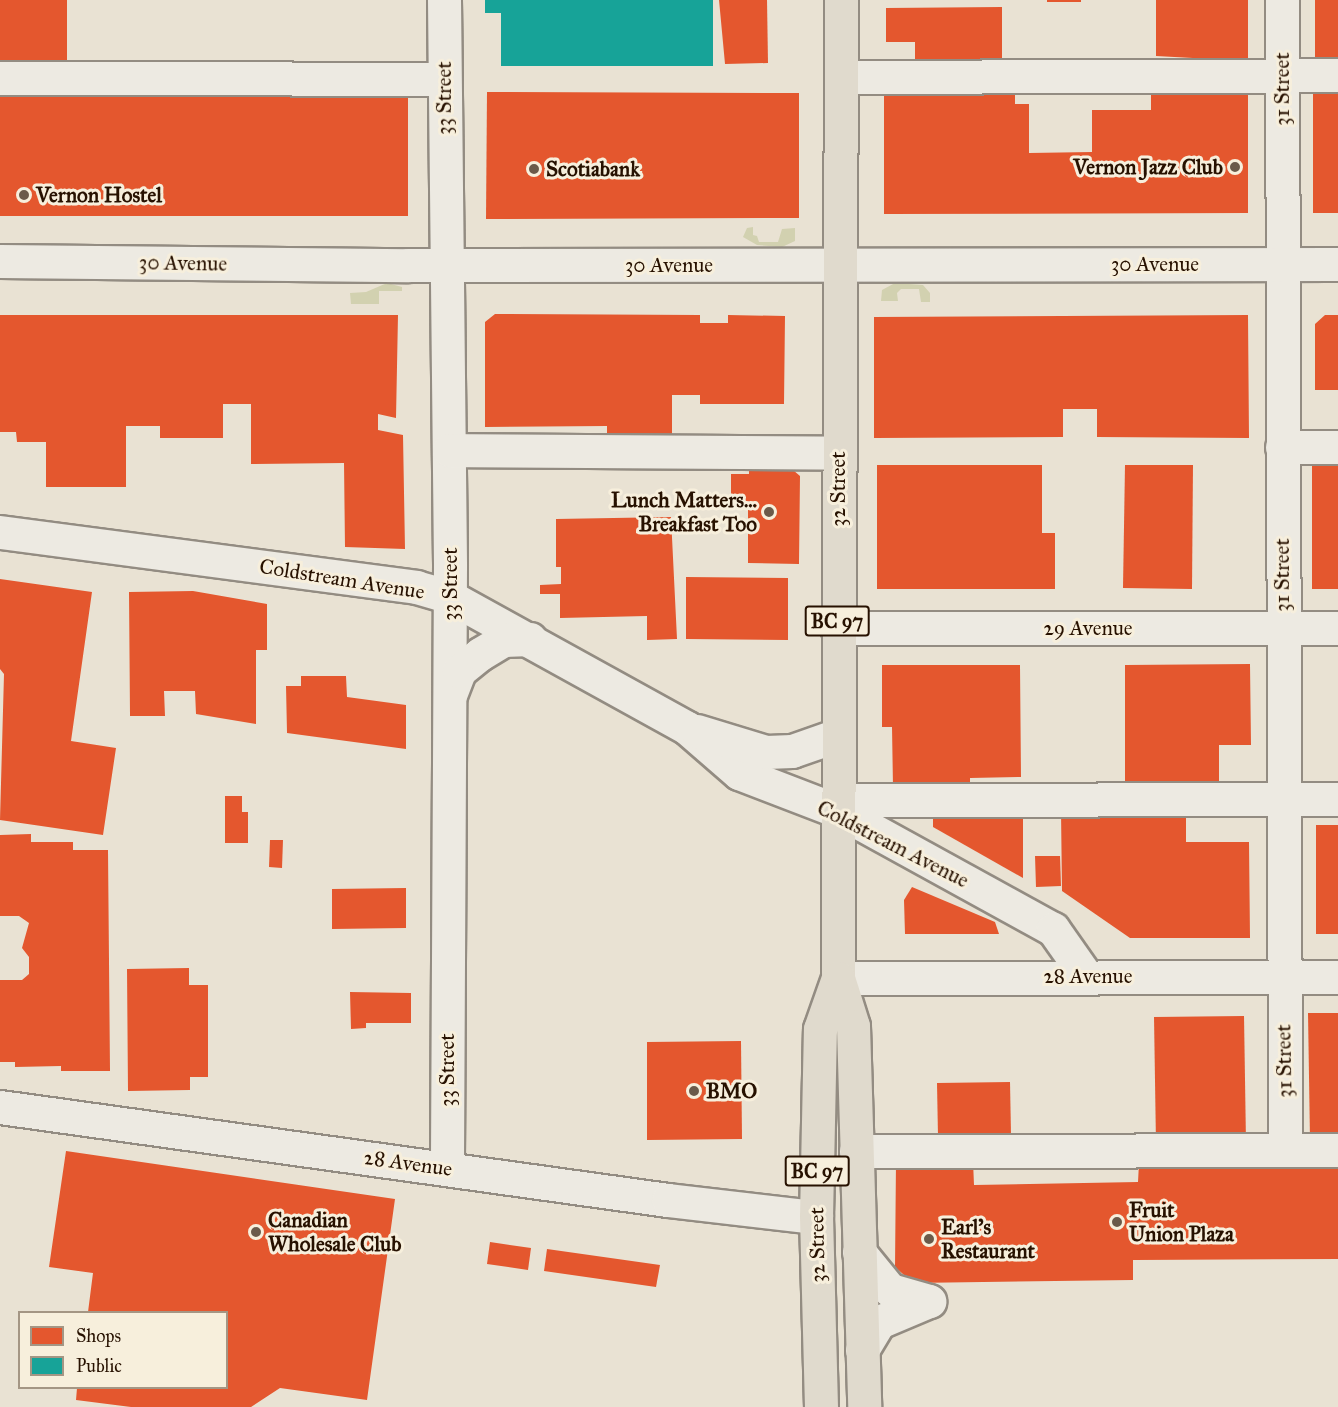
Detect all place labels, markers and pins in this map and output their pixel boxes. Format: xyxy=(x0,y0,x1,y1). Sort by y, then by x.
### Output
place label: Vernon Jazz Club xyxy=(1073,154,1223,180)
place label: Scotiabank xyxy=(546,156,640,182)
marker: Vernon Jazz Club xyxy=(1228,160,1242,174)
marker: Scotiabank xyxy=(527,162,541,176)
place label: Vernon Hostel xyxy=(36,182,162,208)
marker: Vernon Hostel xyxy=(17,188,31,202)
place label: Lunch Matters... Breakfast Too xyxy=(611,487,757,537)
marker: Lunch Matters... Breakfast Too xyxy=(762,505,776,519)
place label: BMO xyxy=(706,1078,757,1104)
marker: BMO xyxy=(687,1084,701,1098)
place label: Fruit Union Plaza xyxy=(1129,1197,1234,1247)
place label: Canadian Wholesale Club xyxy=(268,1207,401,1257)
place label: Earl's Restaurant xyxy=(941,1214,1035,1264)
marker: Fruit Union Plaza xyxy=(1110,1215,1124,1229)
marker: Canadian Wholesale Club xyxy=(249,1225,263,1239)
marker: Earl's Restaurant xyxy=(922,1232,936,1246)

